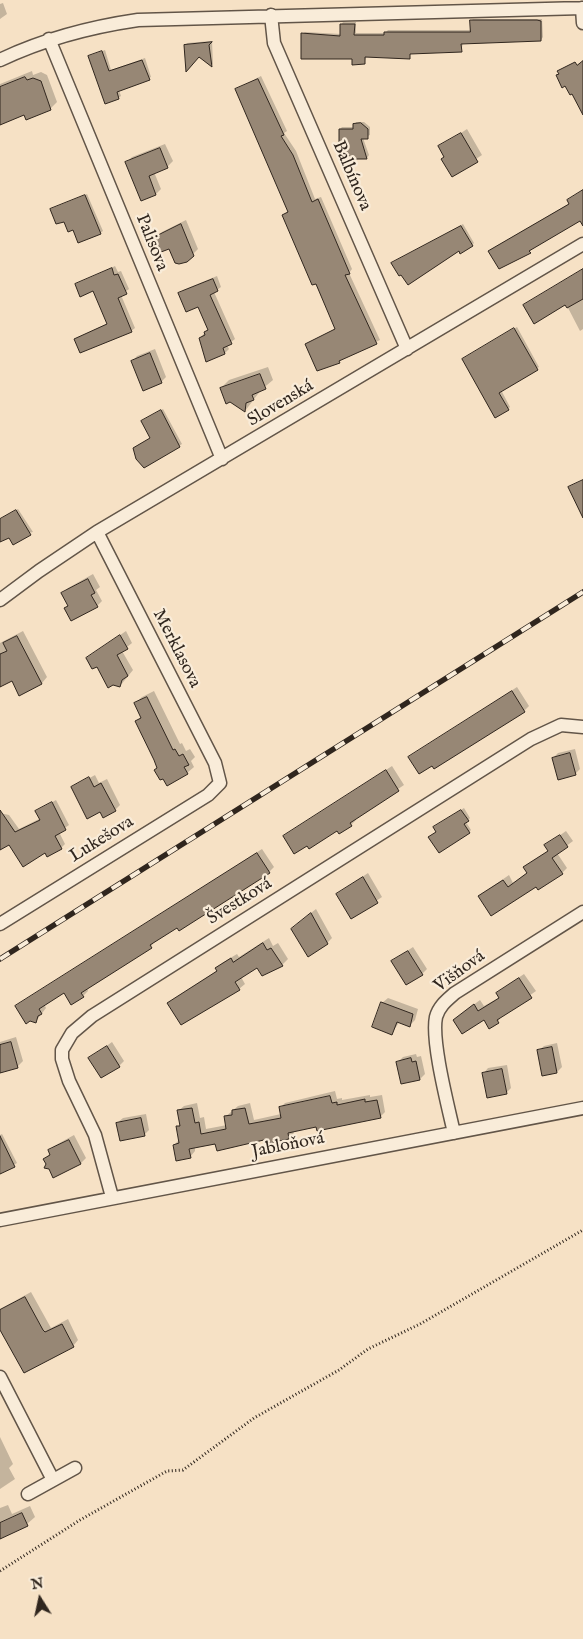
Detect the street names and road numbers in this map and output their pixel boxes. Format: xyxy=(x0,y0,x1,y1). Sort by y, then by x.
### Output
street label: Balbínova xyxy=(327,138,375,214)
street label: Palisova xyxy=(130,211,172,275)
street label: Slovenská xyxy=(244,376,318,432)
street label: Merklasova xyxy=(147,606,205,692)
street label: Lukešova xyxy=(66,812,138,868)
street label: Švestková xyxy=(204,874,276,930)
street label: Višňová xyxy=(430,946,490,998)
street label: Jabloňová xyxy=(250,1128,326,1164)

